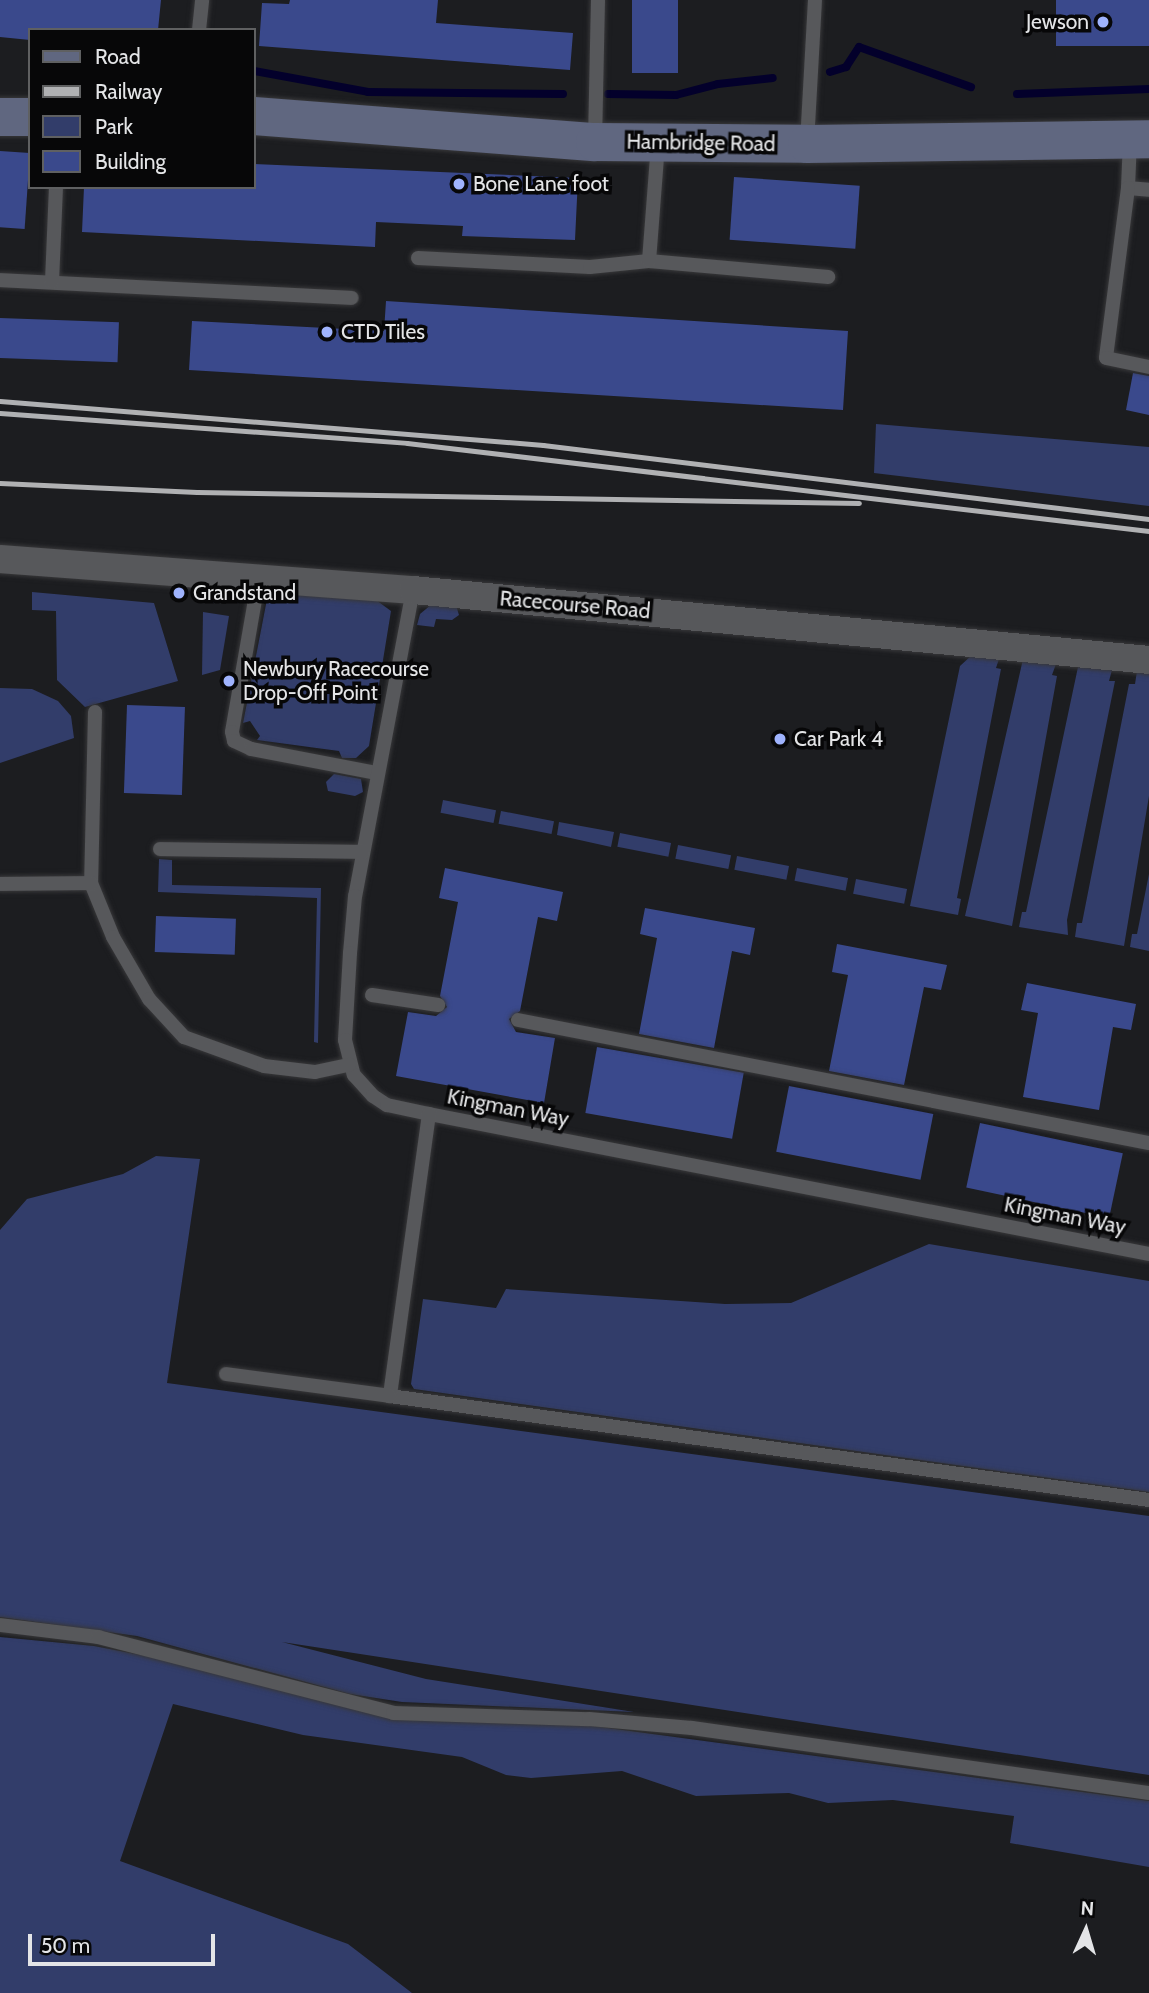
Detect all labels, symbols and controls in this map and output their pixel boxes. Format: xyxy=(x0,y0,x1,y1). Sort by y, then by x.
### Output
place label: Jewson xyxy=(1026,9,1089,35)
marker: Jewson xyxy=(1095,14,1111,30)
legend xyxy=(28,28,256,189)
text: Road xyxy=(95,44,141,69)
text: Railway xyxy=(95,79,162,104)
text: Park xyxy=(95,114,133,139)
street label: Hambridge Road xyxy=(626,129,776,157)
text: Building xyxy=(95,149,166,174)
place label: Bone Lane foot xyxy=(473,171,609,197)
marker: Bone Lane foot xyxy=(451,176,467,192)
place label: CTD Tiles xyxy=(341,319,425,345)
marker: CTD Tiles xyxy=(319,324,335,340)
place label: Grandstand xyxy=(193,580,296,606)
marker: Grandstand xyxy=(171,585,187,601)
street label: Racecourse Road xyxy=(499,586,651,624)
place label: Newbury Racecourse Drop-Off Point xyxy=(243,656,429,706)
marker: Newbury Racecourse Drop-Off Point xyxy=(221,673,237,689)
place label: Car Park 4 xyxy=(794,726,883,752)
marker: Car Park 4 xyxy=(772,731,788,747)
street label: Kingman Way xyxy=(445,1084,571,1132)
street label: Kingman Way xyxy=(1002,1192,1128,1240)
north arrow xyxy=(1051,1895,1121,1965)
text: N xyxy=(1080,1897,1095,1920)
scale bar xyxy=(32,1920,219,1964)
text: 50 m xyxy=(41,1933,90,1958)

